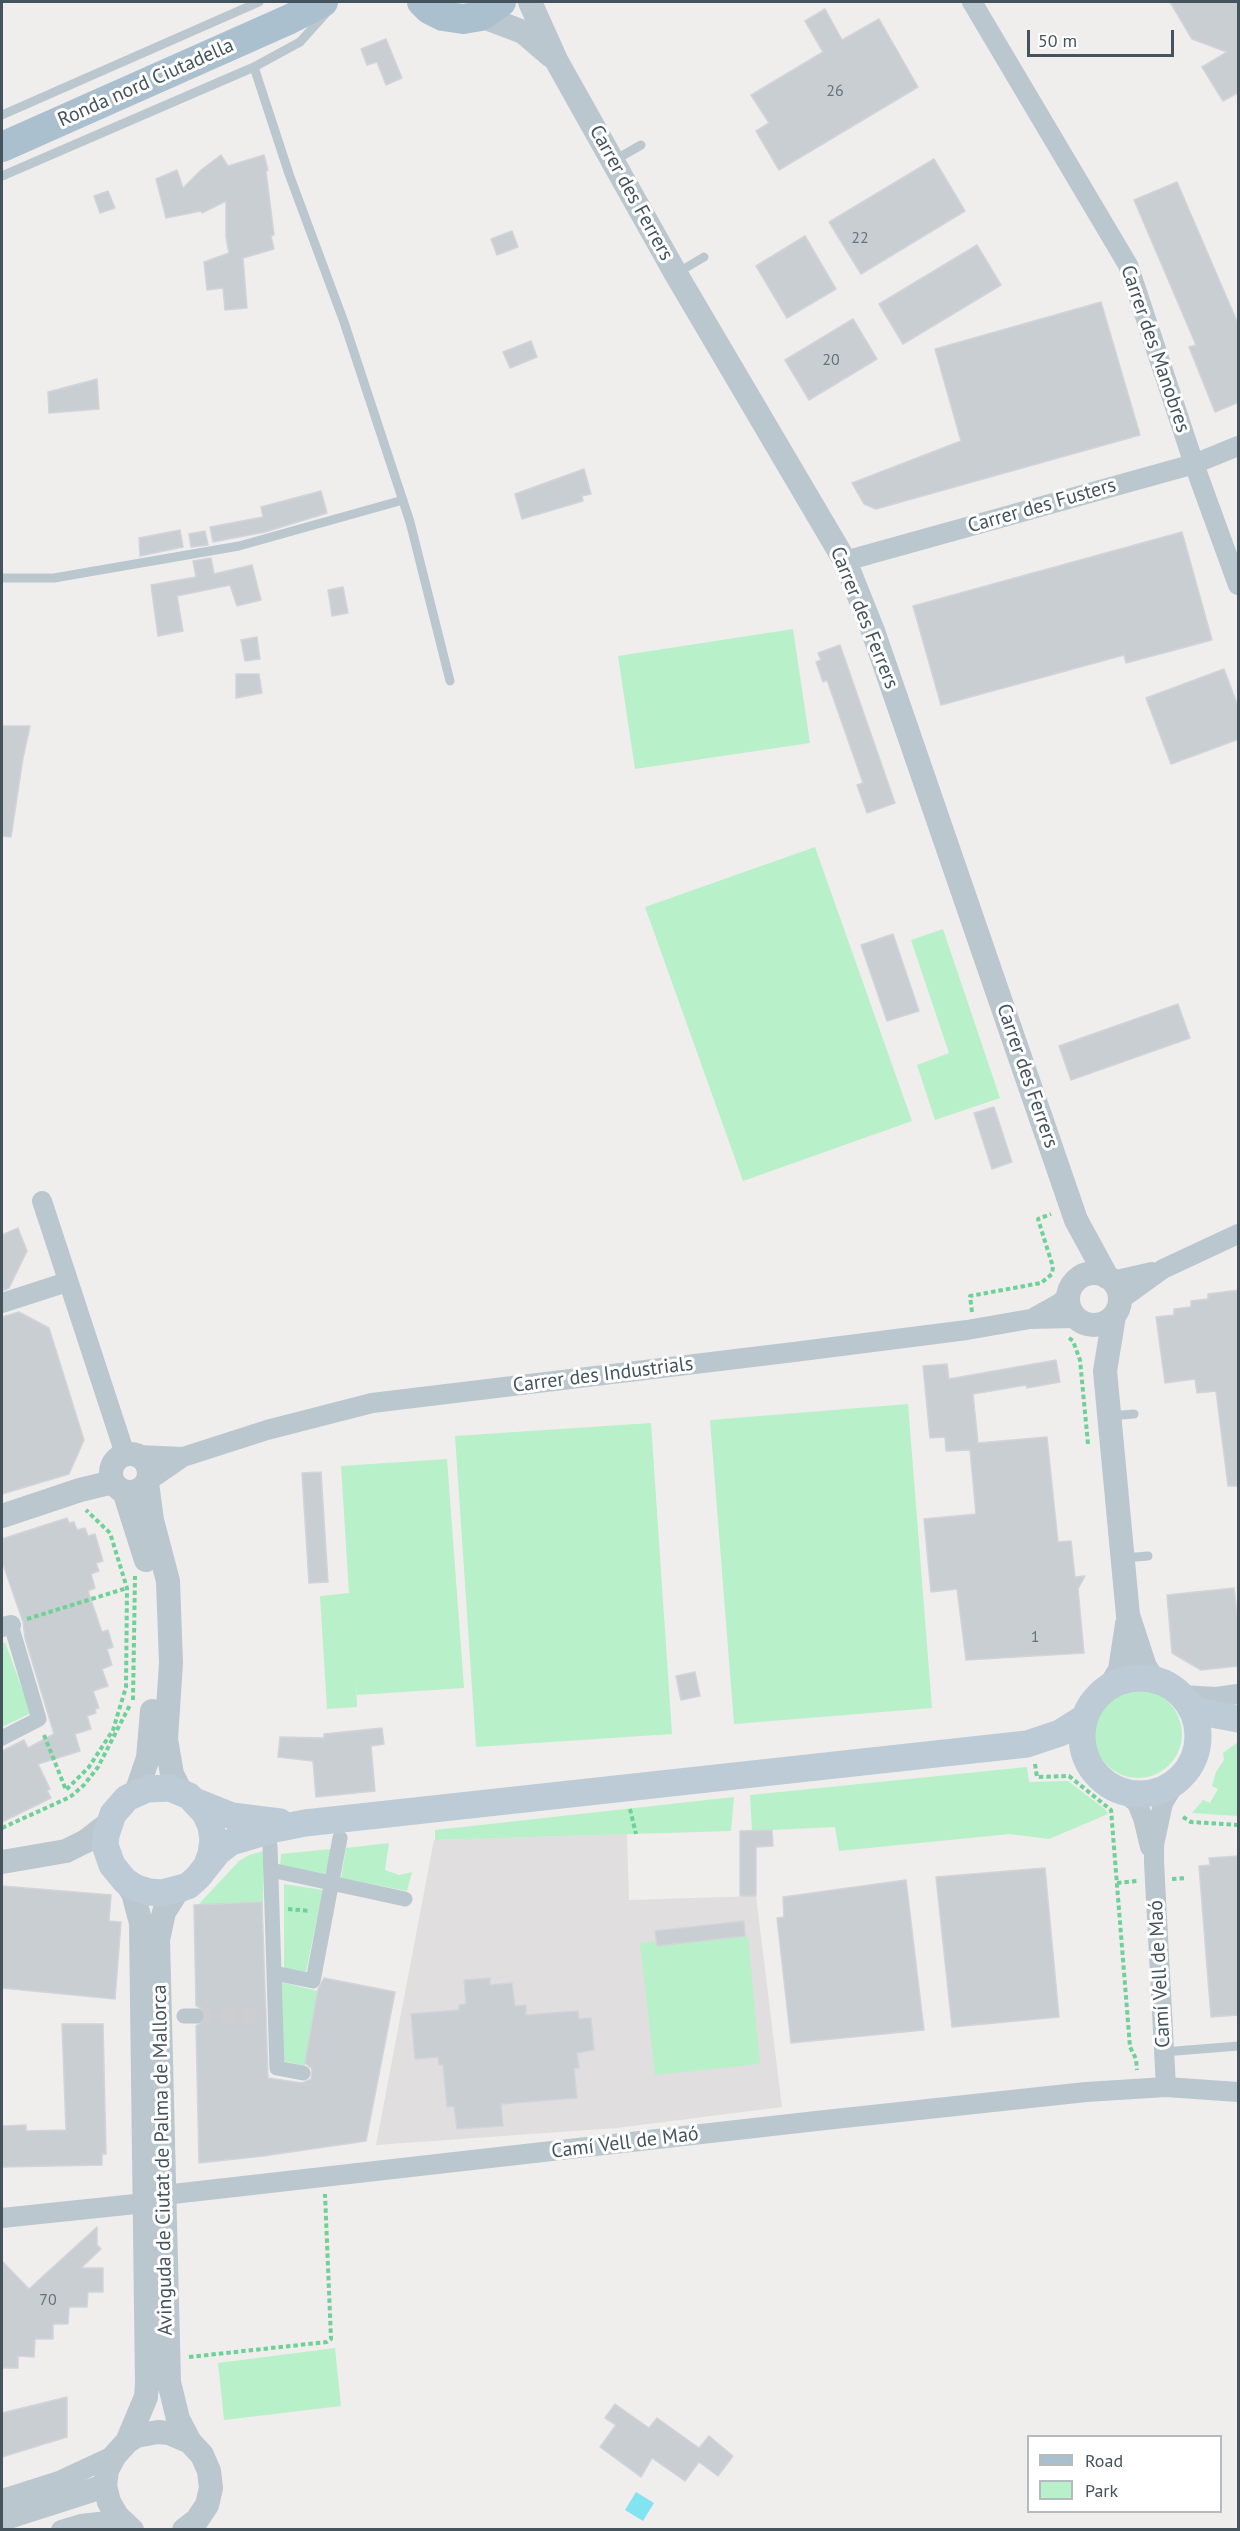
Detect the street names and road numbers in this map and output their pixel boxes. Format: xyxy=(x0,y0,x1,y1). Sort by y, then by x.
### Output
street label: Ronda nord Ciutadella xyxy=(54,33,238,133)
street label: Carrer des Ferrers xyxy=(584,121,678,265)
street label: Carrer des Manobres xyxy=(1115,262,1195,436)
street label: Carrer des Fusters xyxy=(965,473,1119,539)
street label: Carrer des Ferrers xyxy=(825,543,903,693)
street label: Carrer des Ferrers xyxy=(991,1001,1063,1151)
street label: Carrer des Industrials xyxy=(512,1352,694,1398)
street label: Camí Vell de Maó xyxy=(1144,1899,1176,2049)
street label: Avinguda de Ciutat de Palma de Mallorca xyxy=(148,1984,178,2336)
street label: Camí Vell de Maó xyxy=(550,2122,700,2164)

